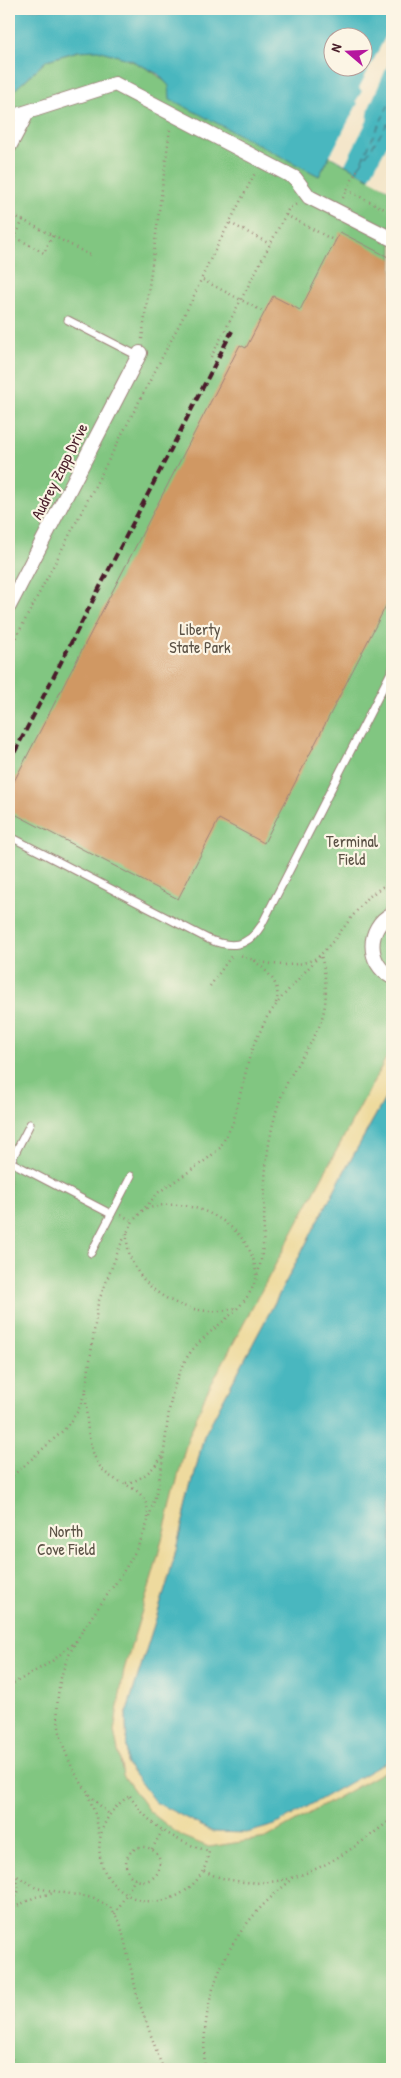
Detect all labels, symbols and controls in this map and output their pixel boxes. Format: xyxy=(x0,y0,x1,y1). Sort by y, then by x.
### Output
north arrow xyxy=(324,28,374,78)
text: N xyxy=(325,40,346,54)
street label: Audrey Zapp Drive xyxy=(25,419,93,523)
park label: Liberty State Park xyxy=(169,618,231,658)
park label: Terminal Field xyxy=(326,830,379,870)
park label: North Cove Field xyxy=(37,1520,95,1560)

